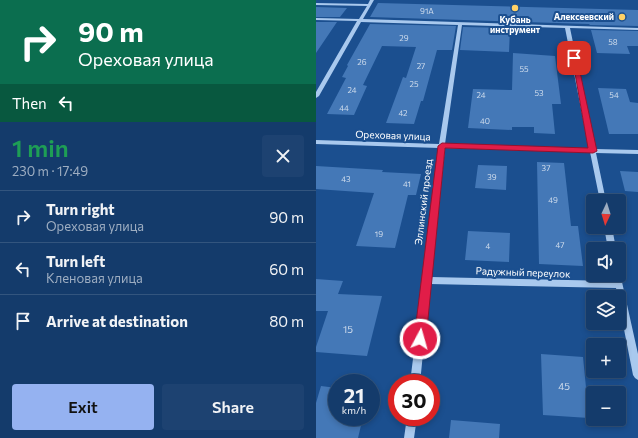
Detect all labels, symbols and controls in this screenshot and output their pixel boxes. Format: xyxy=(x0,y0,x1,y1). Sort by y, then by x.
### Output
marker: Кубань инструмент xyxy=(510,3,520,13)
house number: 91А xyxy=(420,6,434,16)
place label: Алексеевский xyxy=(554,11,614,22)
marker: Алексеевский xyxy=(617,12,627,22)
text: 90 m xyxy=(78,14,144,48)
place label: Кубань инструмент xyxy=(490,14,541,35)
icon: right xyxy=(12,16,64,68)
house number: 29 xyxy=(399,33,409,43)
house number: 58 xyxy=(608,37,618,47)
pin xyxy=(557,41,591,75)
icon: arrive xyxy=(563,47,585,69)
text: Ореховая улица xyxy=(78,48,214,70)
house number: 26 xyxy=(357,57,367,67)
house number: 27 xyxy=(417,61,425,71)
house number: 55 xyxy=(519,64,529,74)
house number: 25 xyxy=(409,79,419,89)
house number: 24 xyxy=(347,85,357,95)
house number: 53 xyxy=(534,88,544,98)
house number: 24 xyxy=(476,90,486,100)
house number: 54 xyxy=(609,90,619,100)
icon: left xyxy=(55,92,77,114)
text: Then xyxy=(12,94,47,112)
house number: 44 xyxy=(339,103,349,113)
house number: 42 xyxy=(398,108,408,118)
house number: 40 xyxy=(480,116,490,126)
street label: Ореховая улица xyxy=(355,128,431,142)
text: 1 min xyxy=(12,133,69,162)
button: close xyxy=(262,135,304,177)
street label: Эллинский проезд xyxy=(412,158,434,246)
text: 230 m · 17:49 xyxy=(12,163,88,179)
house number: 37 xyxy=(542,163,550,173)
house number: 39 xyxy=(487,172,497,182)
house number: 43 xyxy=(341,174,351,184)
house number: 41 xyxy=(403,179,411,189)
north arrow xyxy=(586,194,626,234)
map controls xyxy=(586,194,626,426)
house number: 49 xyxy=(548,195,558,205)
text: Turn right xyxy=(46,200,115,218)
icon: right xyxy=(12,206,34,228)
text: 90 m xyxy=(269,208,304,226)
text: Ореховая улица xyxy=(46,218,144,234)
house number: 19 xyxy=(375,229,383,239)
house number: 47 xyxy=(556,240,564,250)
house number: 4 xyxy=(486,241,491,251)
button: sound xyxy=(586,242,626,282)
text: Turn left xyxy=(46,252,105,270)
icon: left xyxy=(12,258,34,280)
text: 60 m xyxy=(269,260,304,278)
street label: Радужный переулок xyxy=(475,264,571,280)
text: Кленовая улица xyxy=(46,270,143,286)
button: layers xyxy=(586,290,626,330)
icon: arrive xyxy=(12,310,34,332)
text: Arrive at destination xyxy=(46,312,188,330)
text: 80 m xyxy=(269,312,304,330)
position arrow xyxy=(399,318,441,360)
house number: 15 xyxy=(343,323,353,335)
button: + xyxy=(586,338,626,378)
speed limit sign: 30 xyxy=(388,374,440,426)
house number: 45 xyxy=(558,380,570,392)
text: 21 xyxy=(344,383,364,407)
button: Exit xyxy=(12,384,154,430)
button: Share xyxy=(162,384,304,430)
button: − xyxy=(586,386,626,426)
text: km/h xyxy=(342,404,366,416)

